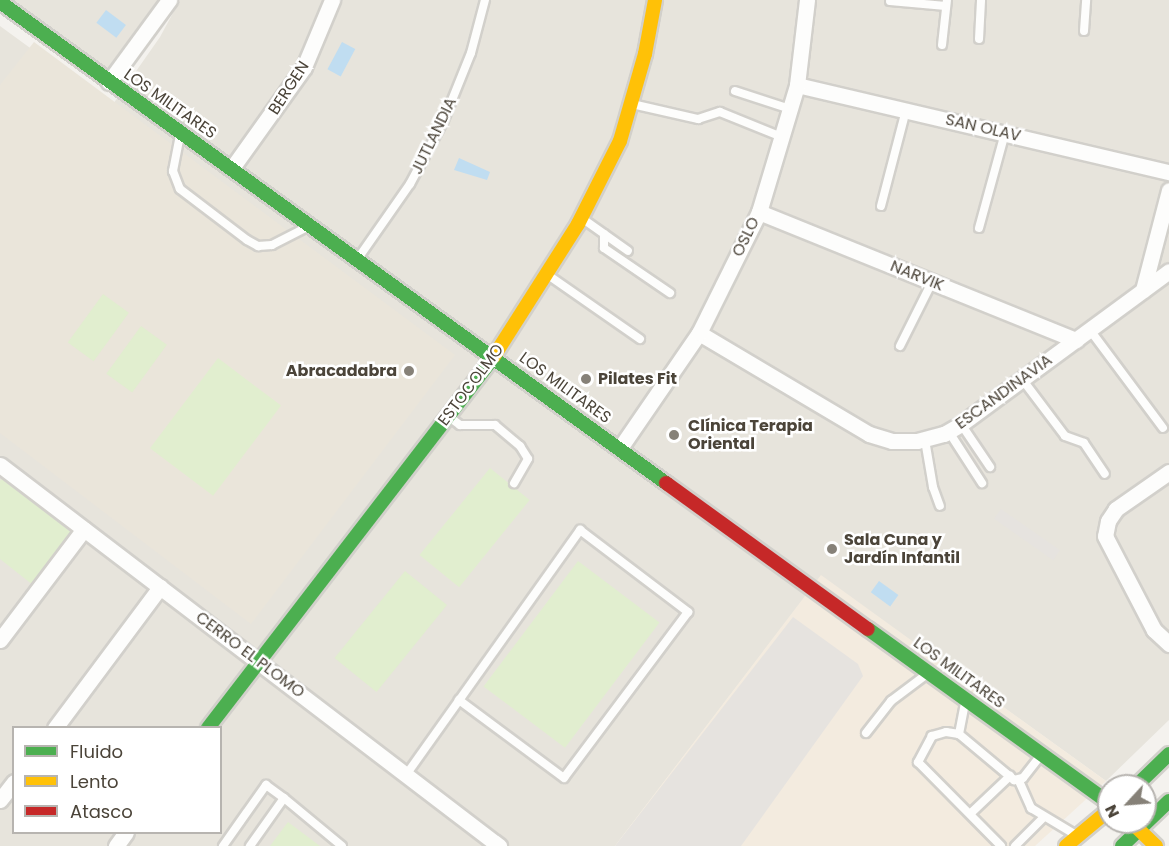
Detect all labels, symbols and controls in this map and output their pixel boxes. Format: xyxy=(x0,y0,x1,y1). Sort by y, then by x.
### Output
street label: BERGEN xyxy=(265,58,313,118)
street label: LOS MILITARES xyxy=(120,65,220,143)
street label: JUTLANDIA xyxy=(407,95,461,177)
street label: SAN OLAV xyxy=(943,110,1023,146)
street label: OSLO xyxy=(728,214,764,260)
street label: NARVIK xyxy=(887,257,947,295)
street label: ESTOCOLMO xyxy=(434,340,508,430)
street label: LOS MILITARES xyxy=(515,348,615,428)
street label: ESCANDINAVIA xyxy=(952,350,1056,434)
place label: Abracadabra xyxy=(286,361,397,381)
marker: Abracadabra xyxy=(402,364,416,378)
place label: Pilates Fit xyxy=(598,369,677,389)
marker: Pilates Fit xyxy=(579,372,593,386)
place label: Clínica Terapia Oriental xyxy=(688,416,813,454)
marker: Clínica Terapia Oriental xyxy=(665,426,683,444)
place label: Sala Cuna y Jardín Infantil xyxy=(844,530,960,568)
marker: Sala Cuna y Jardín Infantil xyxy=(825,542,839,556)
street label: CERRO EL PLOMO xyxy=(192,608,308,702)
street label: LOS MILITARES xyxy=(909,633,1009,713)
legend xyxy=(12,726,222,834)
text: Fluido xyxy=(70,739,123,764)
text: Lento xyxy=(70,769,119,794)
north arrow xyxy=(1097,774,1157,834)
text: Atasco xyxy=(70,799,133,824)
text: N xyxy=(1099,801,1125,822)

